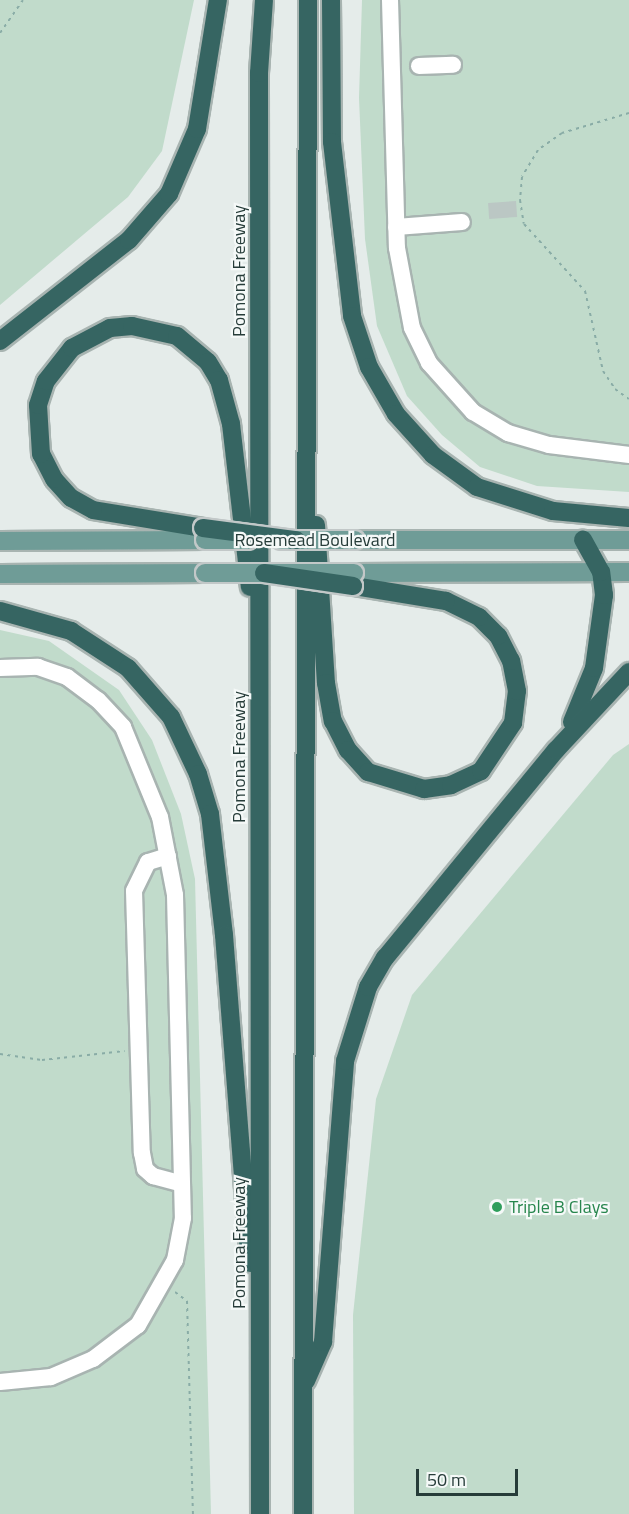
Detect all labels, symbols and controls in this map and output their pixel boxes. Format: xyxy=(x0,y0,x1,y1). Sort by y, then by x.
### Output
street label: Pomona Freeway xyxy=(228,205,250,337)
street label: Rosemead Boulevard xyxy=(235,529,395,551)
street label: Pomona Freeway xyxy=(228,691,250,823)
street label: Pomona Freeway xyxy=(228,1177,250,1309)
place label: Triple B Clays xyxy=(509,1196,609,1218)
marker: Triple B Clays xyxy=(490,1200,504,1214)
scale bar xyxy=(419,1457,521,1495)
text: 50 m xyxy=(427,1466,466,1493)

